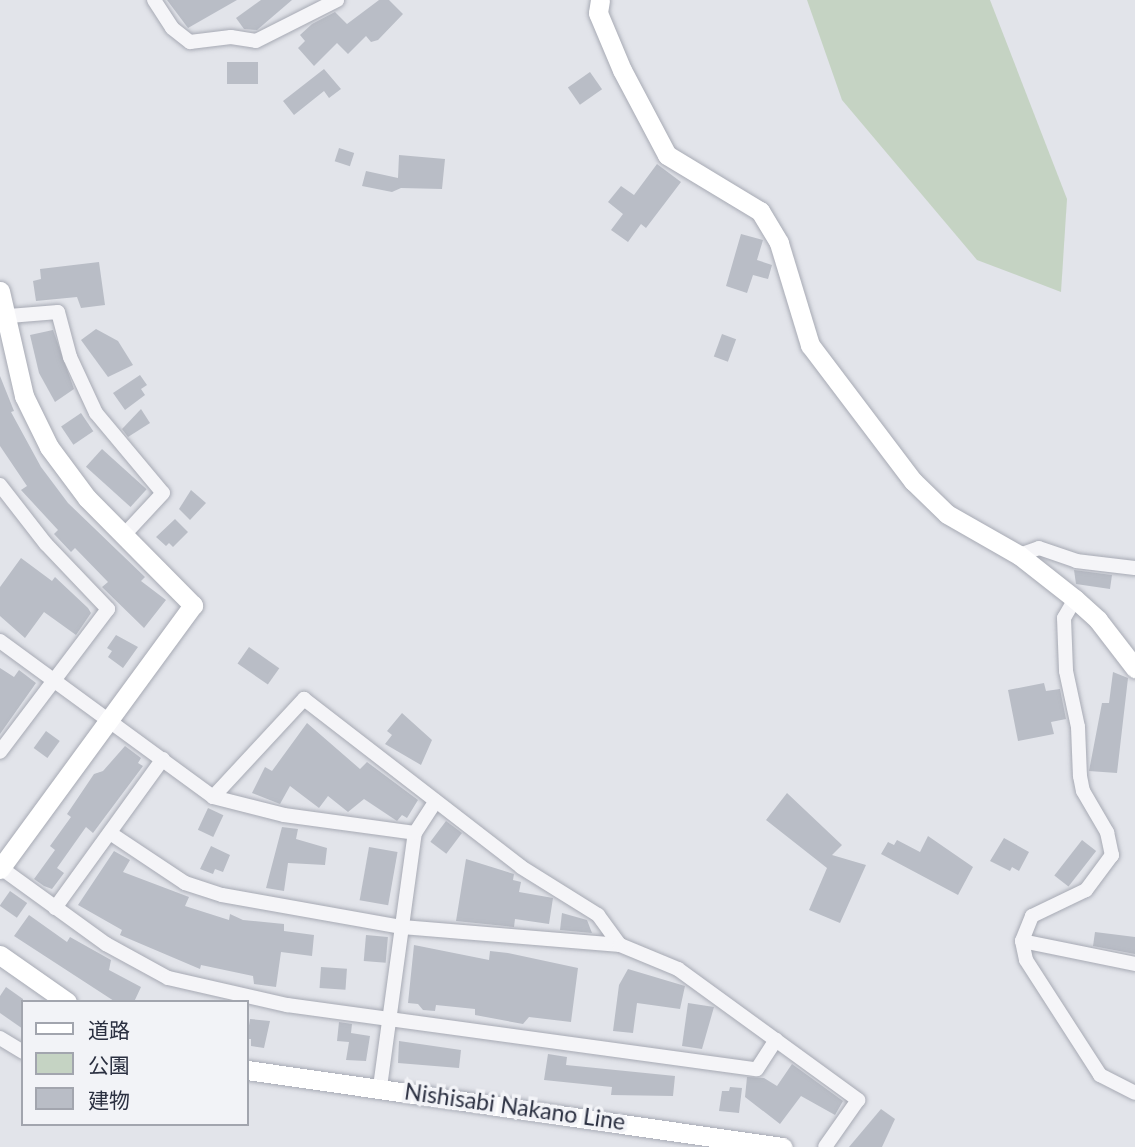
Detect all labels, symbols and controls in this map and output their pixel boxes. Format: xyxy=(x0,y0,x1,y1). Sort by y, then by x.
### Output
legend xyxy=(21,1000,248,1126)
text: 道路 xyxy=(88,1017,130,1042)
text: 公園 xyxy=(88,1052,130,1077)
street label: Nishisabi Nakano Line xyxy=(403,1077,627,1135)
text: 建物 xyxy=(88,1087,130,1112)

